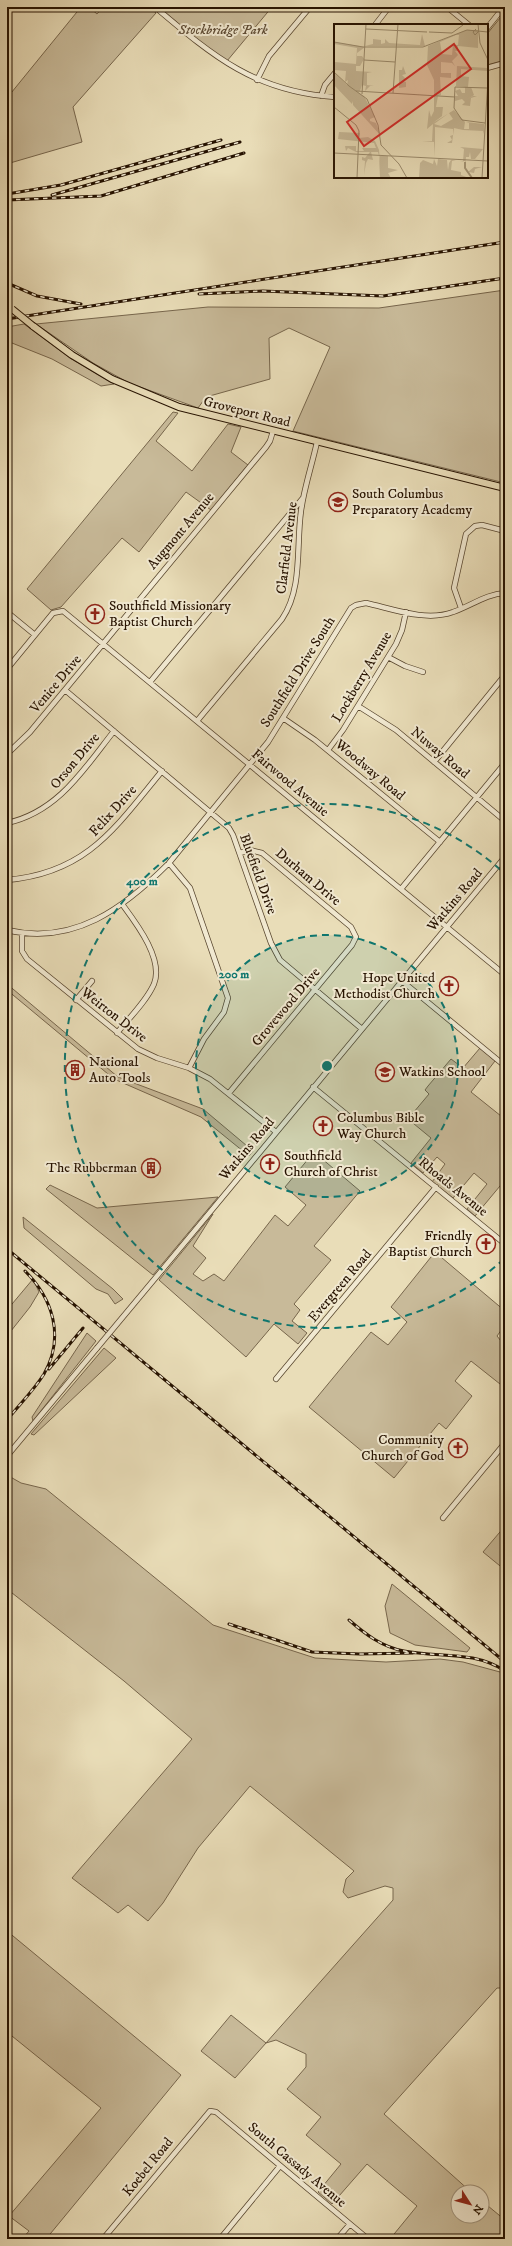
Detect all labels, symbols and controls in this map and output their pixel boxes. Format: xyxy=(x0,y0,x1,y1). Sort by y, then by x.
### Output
park label: Stockbridge Park xyxy=(177,21,268,39)
inset map xyxy=(334,24,488,178)
street label: Groveport Road xyxy=(202,392,292,432)
place label: South Columbus Preparatory Academy xyxy=(352,485,472,519)
street label: Augmont Avenue xyxy=(144,489,219,573)
school or university icon: South Columbus Preparatory Academy xyxy=(327,491,349,513)
street label: Clarfield Avenue xyxy=(272,501,302,595)
place label: Southfield Missionary Baptist Church xyxy=(109,597,231,631)
church icon: Southfield Missionary Baptist Church xyxy=(84,603,106,625)
street label: Southfield Drive South xyxy=(257,613,340,731)
street label: Lockberry Avenue xyxy=(328,628,396,726)
street label: Venice Drive xyxy=(26,651,86,718)
street label: Nuway Road xyxy=(407,723,473,783)
street label: Orson Drive xyxy=(46,729,104,793)
street label: Woodway Road xyxy=(330,735,409,805)
street label: Fairwood Avenue xyxy=(247,745,333,821)
street label: Felix Drive xyxy=(85,781,141,840)
street label: Bluefield Drive xyxy=(235,831,281,917)
street label: Durham Drive xyxy=(271,844,345,910)
street label: Watkins Road xyxy=(423,865,487,936)
text: 400 m xyxy=(125,874,158,889)
street label: Grovewood Drive xyxy=(248,964,324,1050)
text: 200 m xyxy=(219,967,249,982)
place label: Hope United Methodist Church xyxy=(333,969,436,1003)
church icon: Hope United Methodist Church xyxy=(438,975,460,997)
street label: Weirton Drive xyxy=(76,983,151,1047)
place label: National Auto Tools xyxy=(89,1053,151,1087)
building icon: National Auto Tools xyxy=(64,1059,86,1081)
centre of rings xyxy=(320,1059,334,1073)
school or university icon: Watkins School xyxy=(374,1061,396,1083)
place label: Watkins School xyxy=(398,1063,486,1081)
place label: Columbus Bible Way Church xyxy=(336,1109,424,1143)
street label: Watkins Road xyxy=(215,1114,279,1185)
church icon: Columbus Bible Way Church xyxy=(312,1115,334,1137)
place label: Southfield Church of Christ xyxy=(284,1147,378,1181)
church icon: Southfield Church of Christ xyxy=(259,1153,281,1175)
street label: Rhoads Avenue xyxy=(415,1153,492,1221)
building icon: The Rubberman xyxy=(140,1157,162,1179)
place label: The Rubberman xyxy=(46,1159,138,1177)
place label: Friendly Baptist Church xyxy=(388,1227,473,1261)
church icon: Friendly Baptist Church xyxy=(475,1233,497,1255)
street label: Evergreen Road xyxy=(304,1246,376,1326)
place label: Community Church of God xyxy=(361,1431,444,1465)
church icon: Community Church of God xyxy=(447,1437,469,1459)
street label: South Cassady Avenue xyxy=(244,2119,350,2212)
street label: Koebel Road xyxy=(119,2134,177,2200)
north arrow xyxy=(450,2184,490,2224)
text: N xyxy=(469,2202,486,2217)

